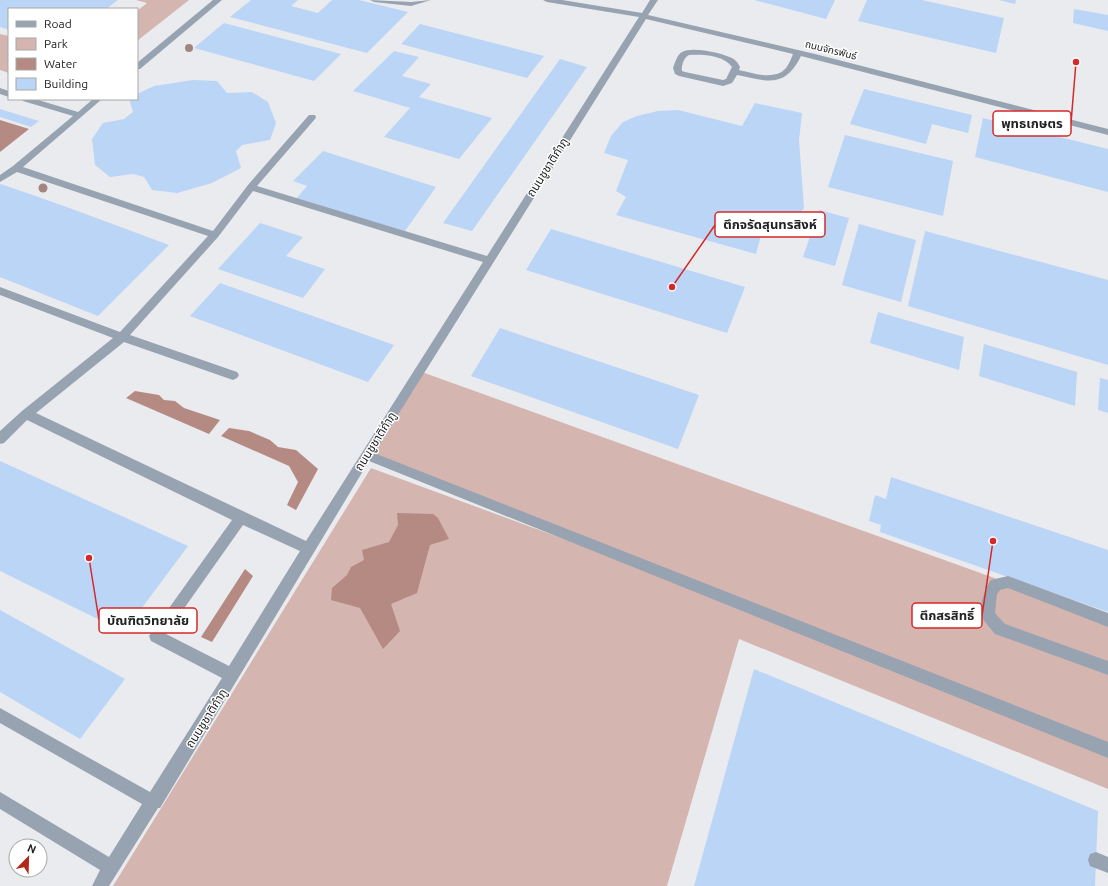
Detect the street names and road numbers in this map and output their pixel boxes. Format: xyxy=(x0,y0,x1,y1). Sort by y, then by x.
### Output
street label: ถนนจักรพันธ์ xyxy=(804,38,858,62)
street label: ถนนชูชาติกำภู xyxy=(524,135,571,199)
street label: ถนนชูชาติกำภู xyxy=(352,409,399,473)
street label: ถนนชูชาติกำภู xyxy=(183,686,230,750)

